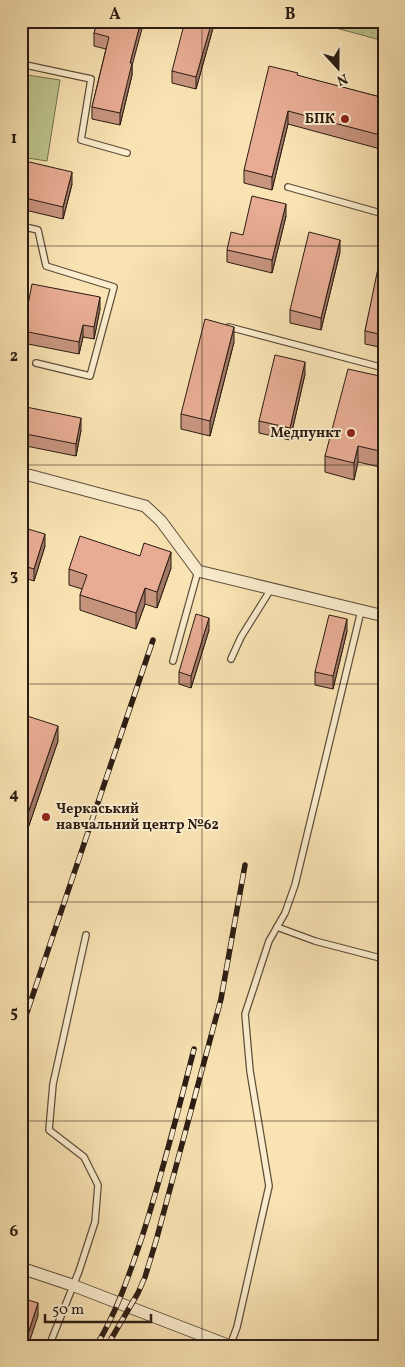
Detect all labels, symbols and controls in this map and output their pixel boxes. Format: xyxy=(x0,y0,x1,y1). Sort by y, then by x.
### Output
text: A xyxy=(109,4,121,26)
text: B xyxy=(285,4,296,26)
north arrow xyxy=(312,42,362,92)
text: N xyxy=(334,68,350,89)
place label: БПК xyxy=(305,110,335,129)
marker: БПК xyxy=(339,113,351,125)
text: 1 xyxy=(11,128,17,150)
text: 2 xyxy=(10,346,18,368)
place label: Медпункт xyxy=(270,424,341,443)
marker: Медпункт xyxy=(345,427,357,439)
text: 3 xyxy=(10,565,18,587)
text: 4 xyxy=(9,784,19,806)
place label: Черкаський навчальний центр №62 xyxy=(56,800,219,835)
marker: Черкаський навчальний центр №62 xyxy=(40,811,52,823)
text: 5 xyxy=(10,1002,18,1024)
text: 6 xyxy=(10,1221,19,1243)
scale bar xyxy=(45,1292,151,1324)
text: 50 m xyxy=(52,1300,84,1321)

